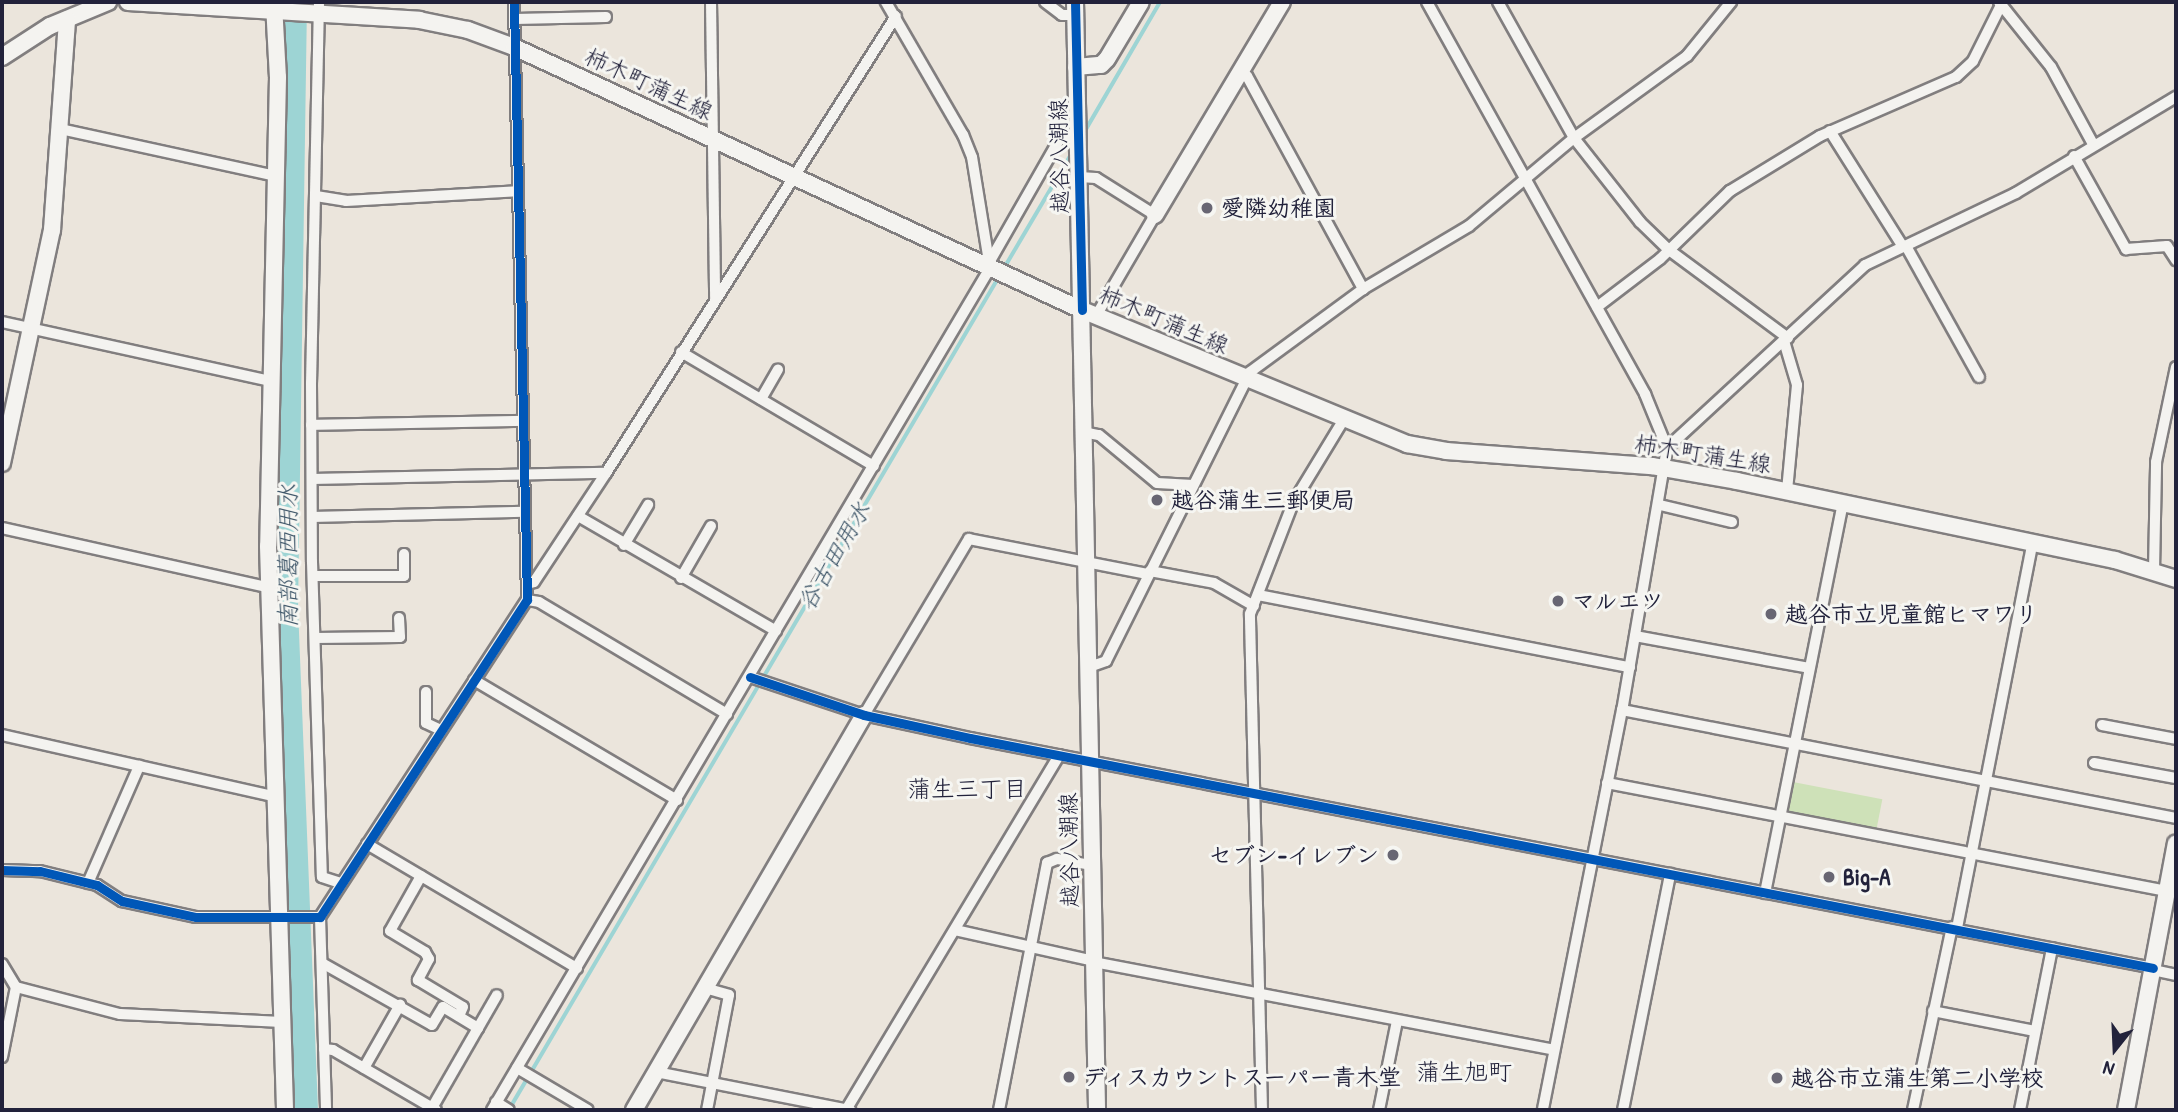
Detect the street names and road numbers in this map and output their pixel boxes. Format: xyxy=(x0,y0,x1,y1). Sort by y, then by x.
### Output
street label: 柿木町蒲生線 xyxy=(581,42,717,126)
street label: 越谷八潮線 xyxy=(1044,98,1074,214)
street label: 柿木町蒲生線 xyxy=(1095,280,1233,360)
street label: 柿木町蒲生線 xyxy=(1633,430,1773,478)
street label: 越谷八潮線 xyxy=(1054,792,1084,908)

